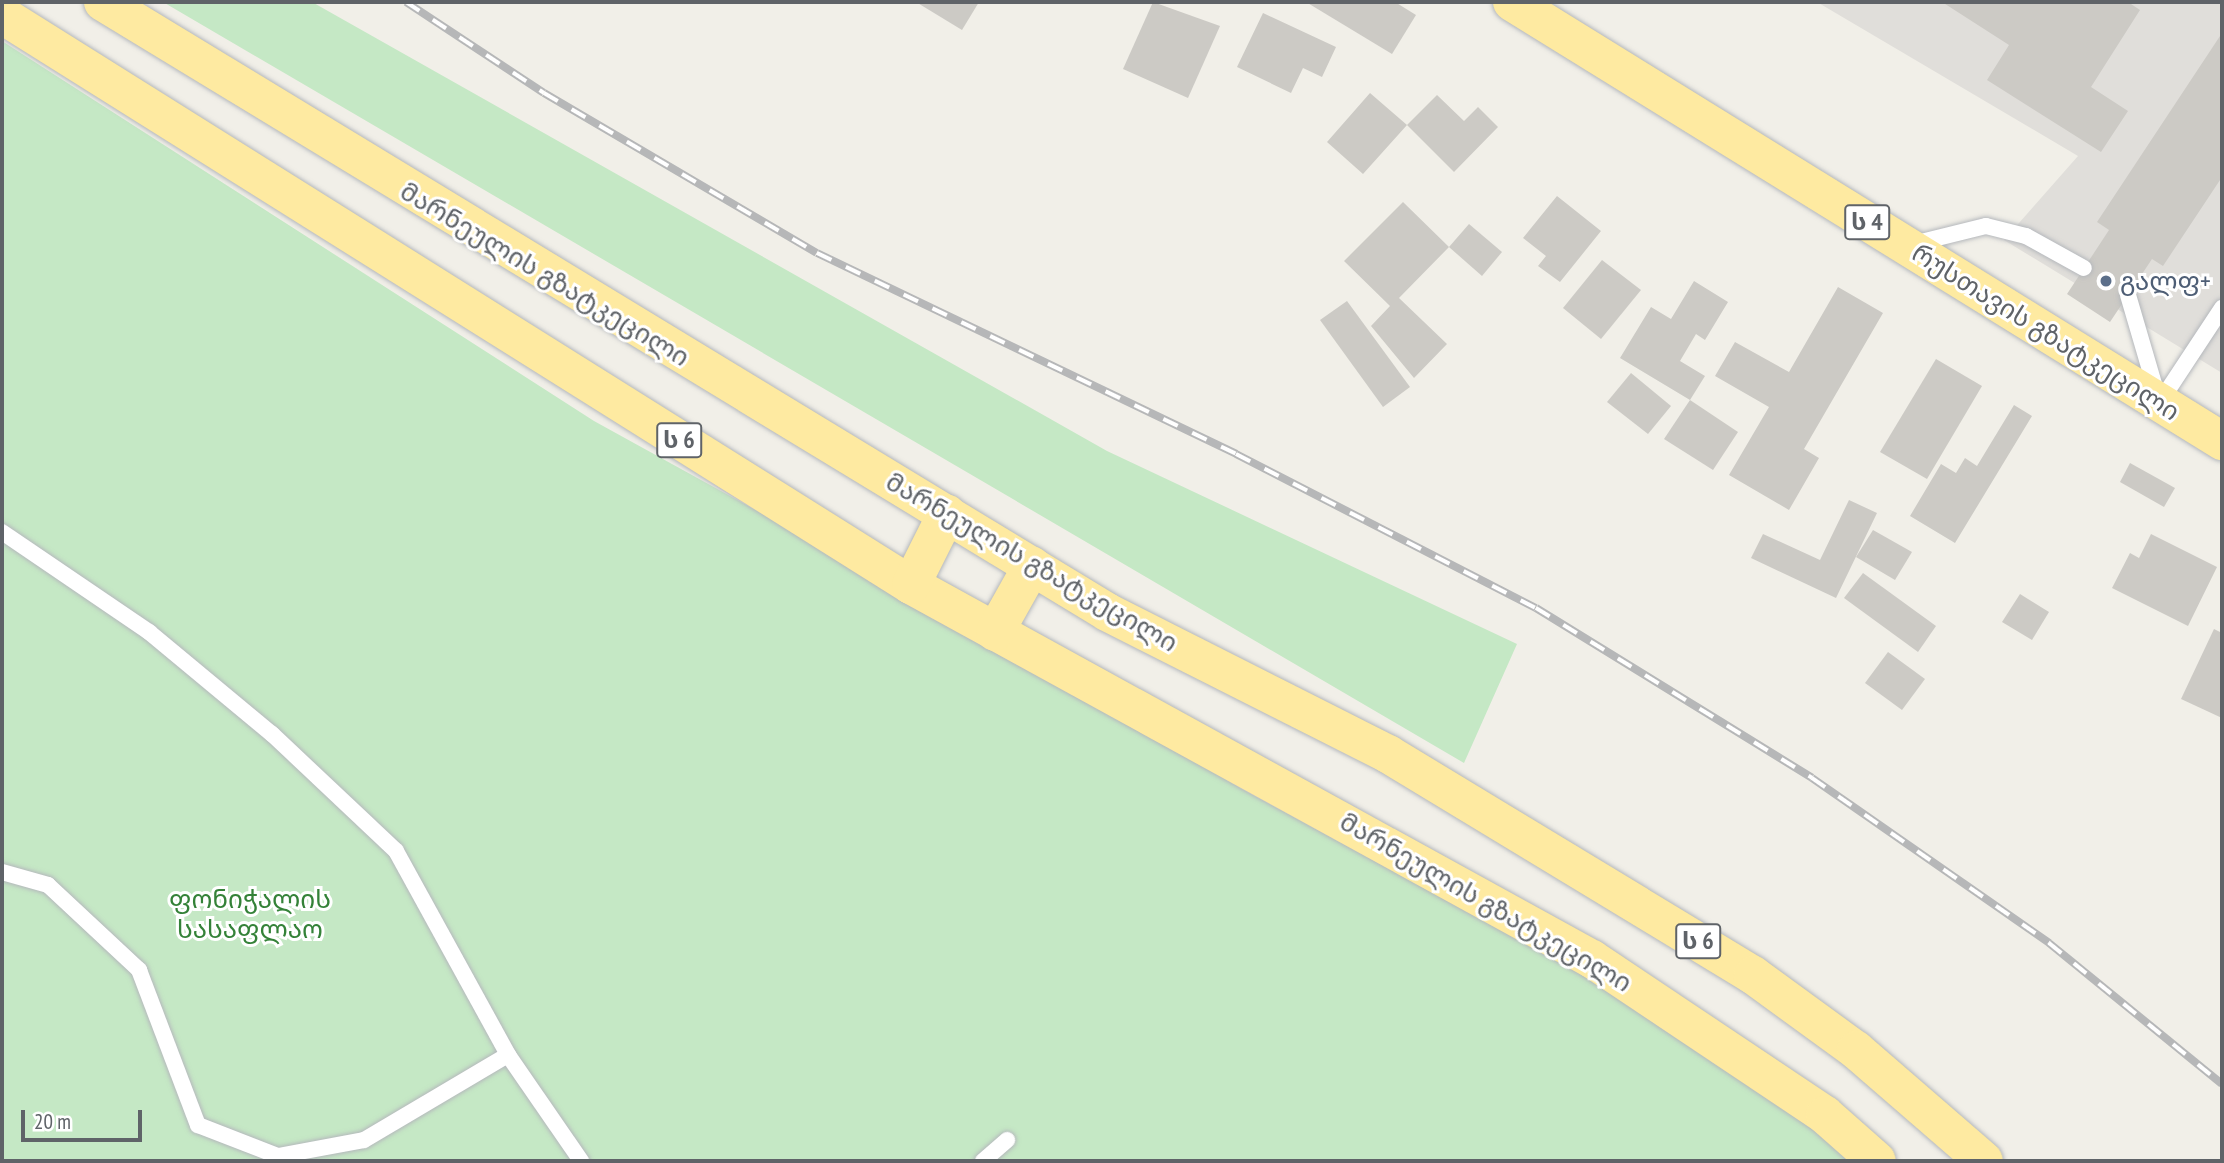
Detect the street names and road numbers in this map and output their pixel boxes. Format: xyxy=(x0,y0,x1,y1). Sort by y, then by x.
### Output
street label: მარნეულის გზატკეცილი xyxy=(395,175,695,373)
road number: ს 4 xyxy=(1842,202,1892,243)
street label: რუსთავის გზატკეცილი xyxy=(1907,237,2185,427)
road number: ს 6 xyxy=(654,419,704,460)
street label: მარნეულის გზატკეცილი xyxy=(881,466,1183,658)
street label: მარნეულის გზატკეცილი xyxy=(1335,806,1637,998)
road number: ს 6 xyxy=(1674,920,1722,961)

